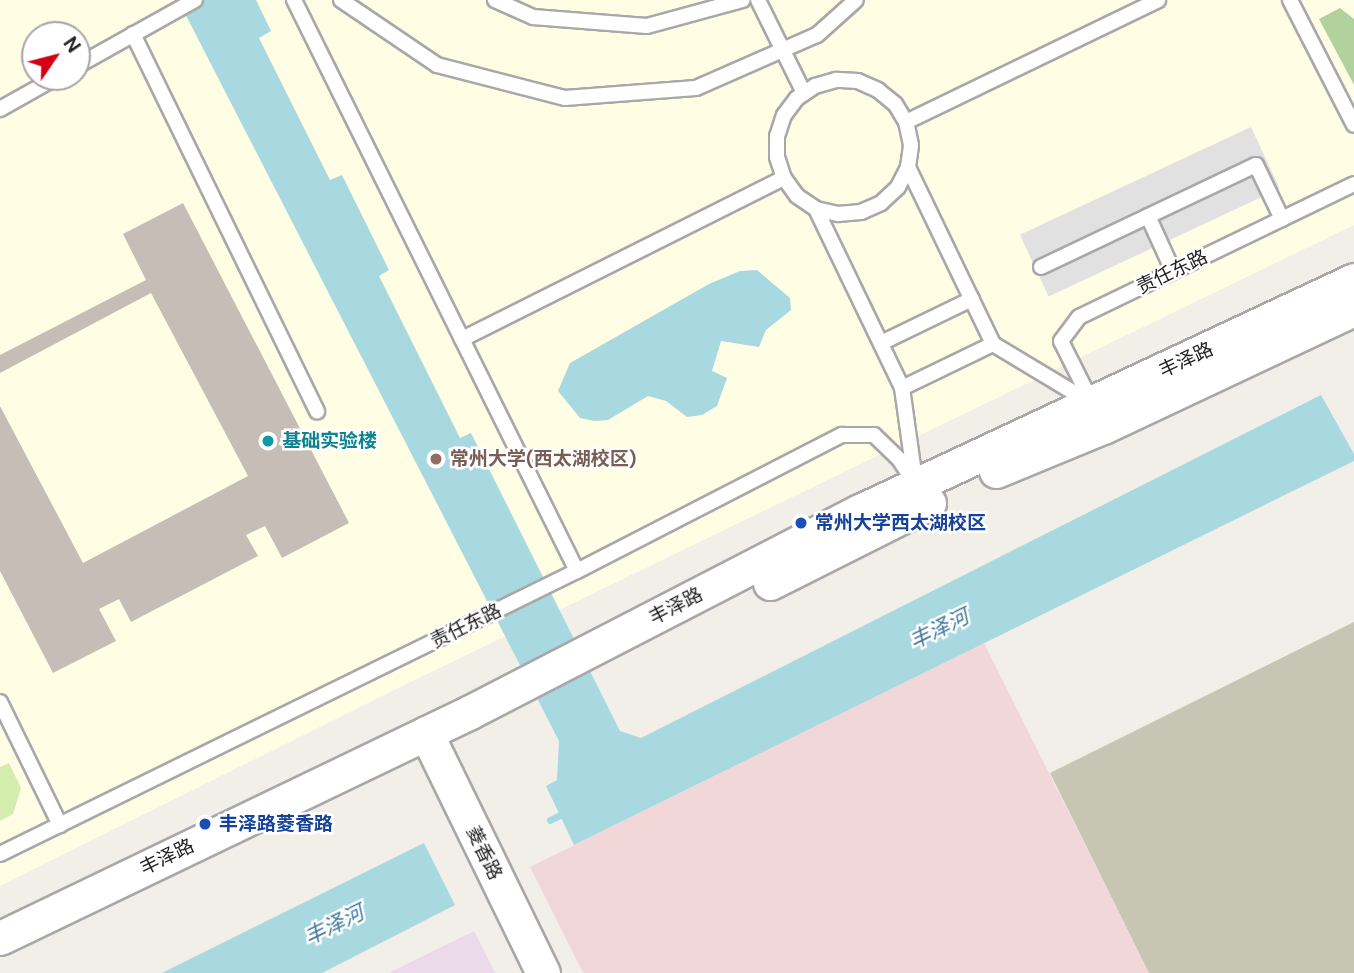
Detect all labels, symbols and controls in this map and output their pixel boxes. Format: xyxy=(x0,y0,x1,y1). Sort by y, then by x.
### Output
north arrow xyxy=(21,21,91,91)
text: N xyxy=(58,32,86,58)
street label: 责任东路 xyxy=(1133,245,1211,299)
street label: 丰泽路 xyxy=(1155,338,1217,382)
place label: 基础实验楼 xyxy=(282,430,377,452)
marker: 基础实验楼 xyxy=(260,433,276,449)
place label: 常州大学(西太湖校区) xyxy=(450,448,636,470)
marker: 常州大学(西太湖校区) xyxy=(428,451,444,467)
place label: 常州大学西太湖校区 xyxy=(815,512,986,534)
marker: 常州大学西太湖校区 xyxy=(793,515,809,531)
street label: 丰泽路 xyxy=(645,583,707,629)
street label: 责任东路 xyxy=(427,599,505,653)
water label: 丰泽河 xyxy=(905,604,973,654)
place label: 丰泽路菱香路 xyxy=(219,813,333,835)
marker: 丰泽路菱香路 xyxy=(197,816,213,832)
street label: 菱香路 xyxy=(461,822,507,884)
street label: 丰泽路 xyxy=(136,834,198,880)
water label: 丰泽河 xyxy=(300,900,368,950)

